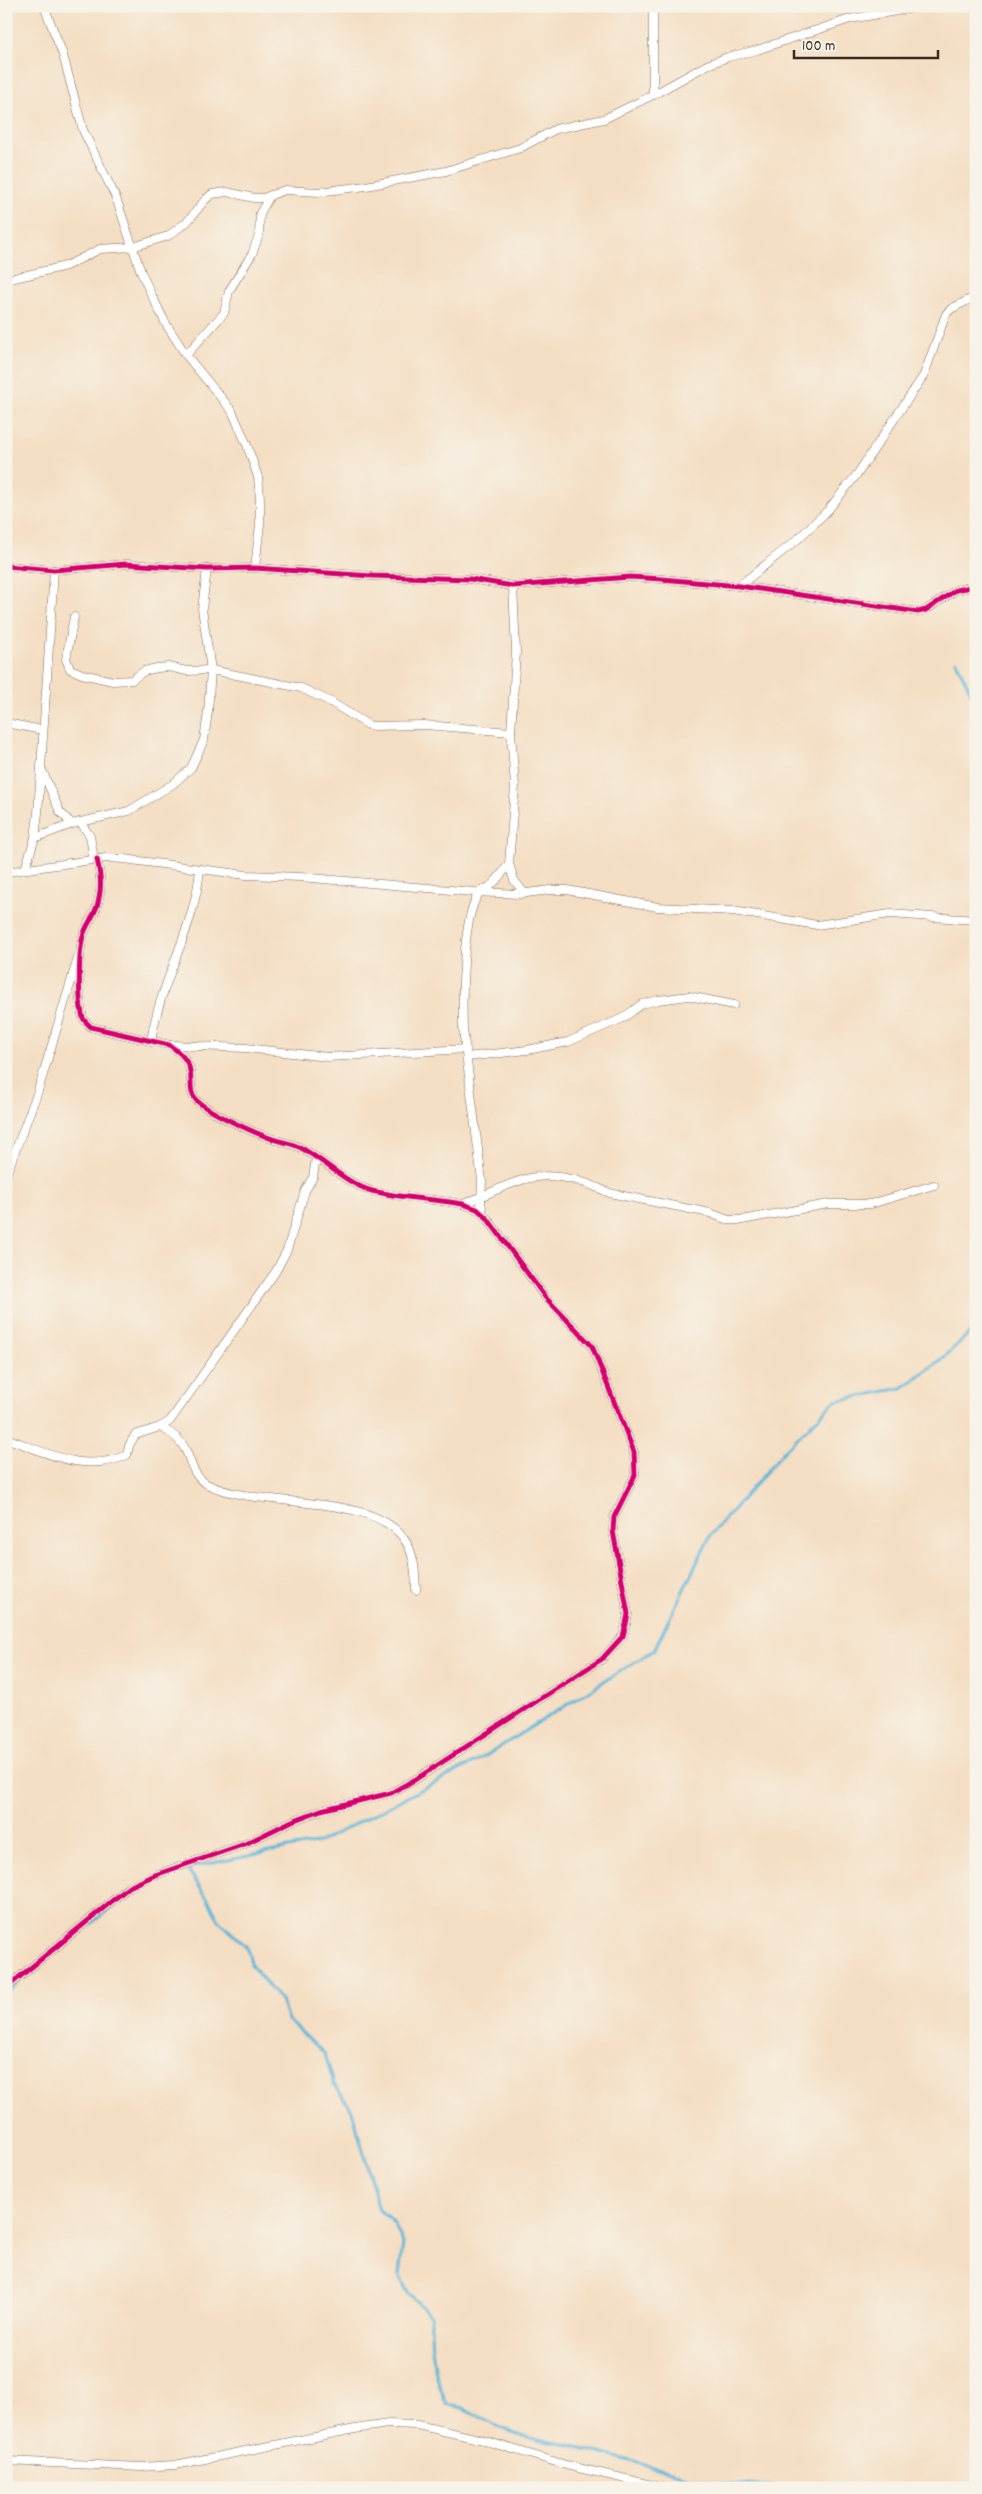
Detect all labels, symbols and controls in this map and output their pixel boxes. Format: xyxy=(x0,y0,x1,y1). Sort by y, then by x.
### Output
scale bar xyxy=(794,28,938,60)
text: 100 m xyxy=(802,36,835,58)

